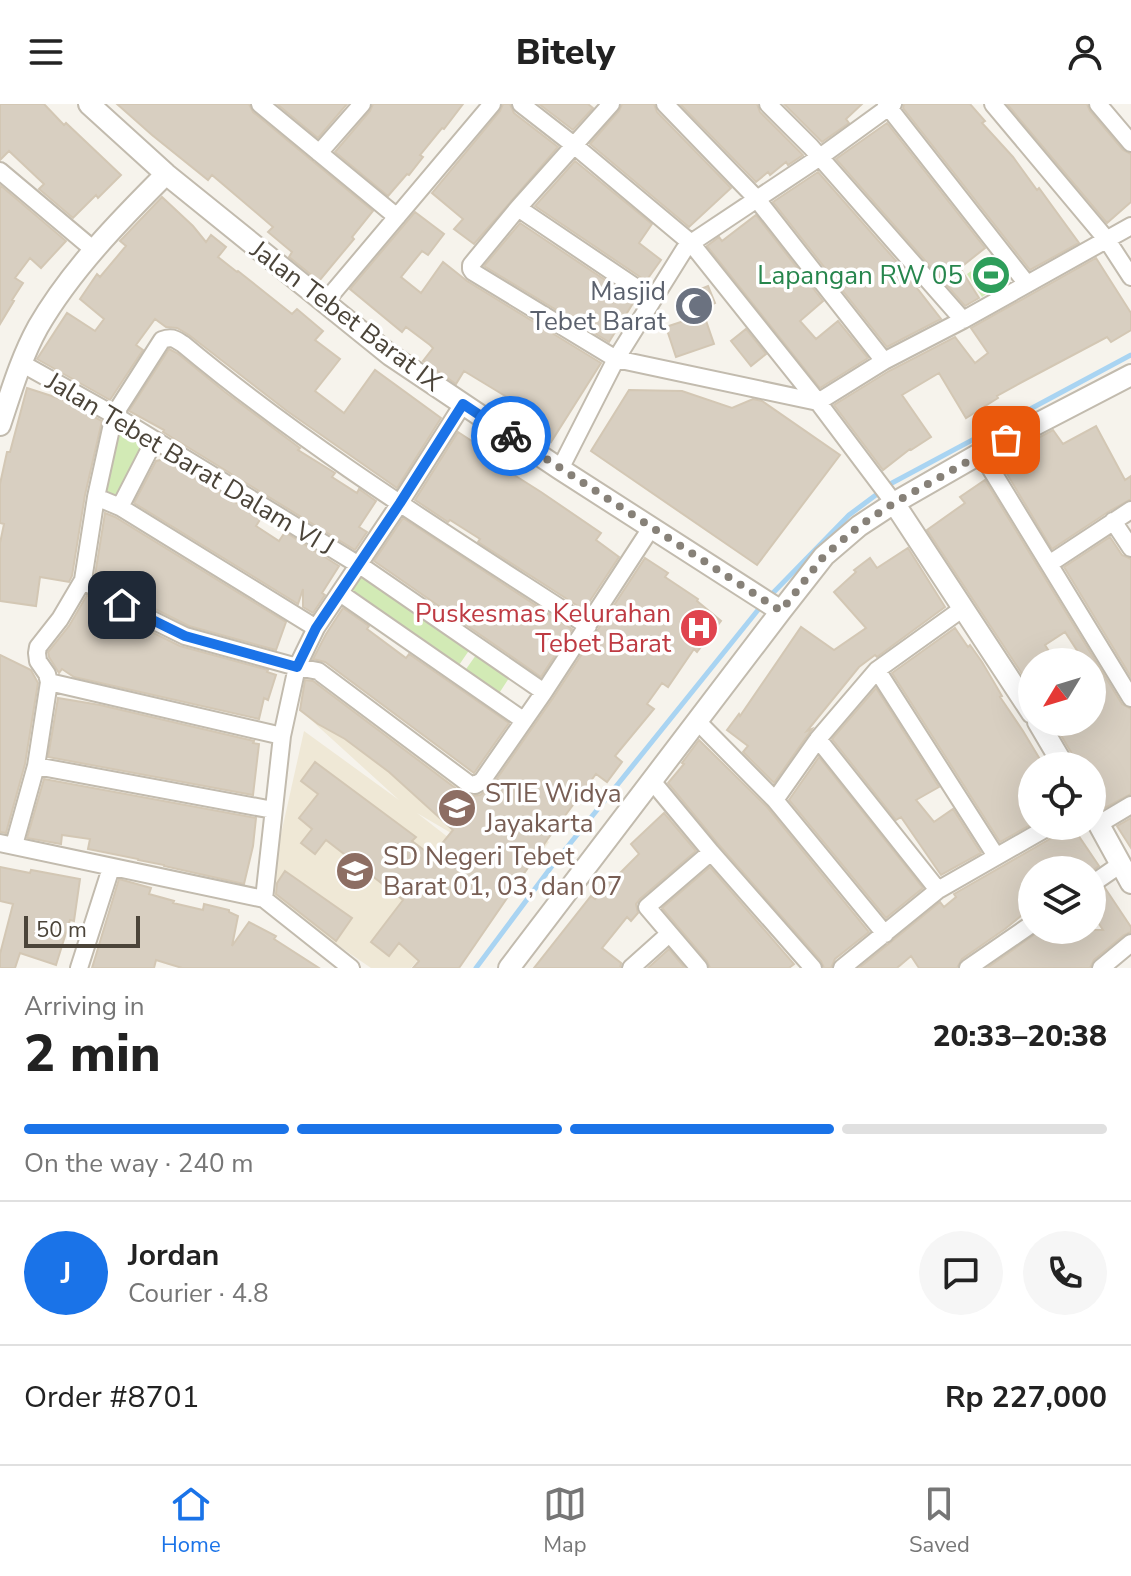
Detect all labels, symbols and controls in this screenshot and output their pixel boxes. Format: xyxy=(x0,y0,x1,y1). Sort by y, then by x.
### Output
text: Bitely xyxy=(516,28,615,77)
icon: menu xyxy=(24,30,68,74)
icon: person xyxy=(1063,30,1107,74)
street label: Jalan Tebet Barat IX xyxy=(242,232,449,400)
sports icon: Lapangan RW 05 xyxy=(970,254,1012,296)
place label: Lapangan RW 05 xyxy=(757,258,963,293)
place label: Masjid Tebet Barat xyxy=(530,274,667,339)
mosque icon: Masjid Tebet Barat xyxy=(673,285,715,327)
street label: Jalan Tebet Barat Dalam VI J xyxy=(38,363,341,564)
courier xyxy=(471,396,551,476)
pin xyxy=(972,406,1040,474)
icon: bike xyxy=(489,414,533,458)
icon: bag xyxy=(984,418,1028,462)
pin xyxy=(88,571,156,639)
icon: home xyxy=(100,583,144,627)
place label: Puskesmas Kelurahan Tebet Barat xyxy=(415,596,672,661)
hospital icon: Puskesmas Kelurahan Tebet Barat xyxy=(678,607,720,649)
north arrow xyxy=(1018,648,1106,736)
map controls xyxy=(1018,648,1106,944)
button: locate xyxy=(1018,752,1106,840)
place label: STIE Widya Jayakarta xyxy=(484,776,621,841)
school or university icon: STIE Widya Jayakarta xyxy=(436,787,478,829)
place label: SD Negeri Tebet Barat 01, 03, dan 07 xyxy=(383,839,622,904)
school or university icon: SD Negeri Tebet Barat 01, 03, dan 07 xyxy=(334,850,376,892)
button: layers xyxy=(1018,856,1106,944)
scale bar xyxy=(24,912,140,948)
text: 50 m xyxy=(36,915,87,945)
text: Arriving in xyxy=(24,989,145,1024)
text: 20:33–20:38 xyxy=(932,1016,1107,1057)
text: 2 min xyxy=(24,1018,161,1089)
text: On the way · 240 m xyxy=(24,1146,253,1181)
button: chat xyxy=(919,1231,1003,1315)
button: phone xyxy=(1023,1231,1107,1315)
text: Jordan xyxy=(128,1235,219,1276)
text: J xyxy=(61,1253,71,1294)
text: Courier · 4.8 xyxy=(128,1276,269,1311)
text: Order #8701 xyxy=(24,1377,199,1418)
text: Rp 227,000 xyxy=(945,1377,1107,1418)
tab: Home xyxy=(161,1482,221,1560)
tab: Map xyxy=(543,1482,587,1560)
tab: Saved xyxy=(909,1482,970,1560)

